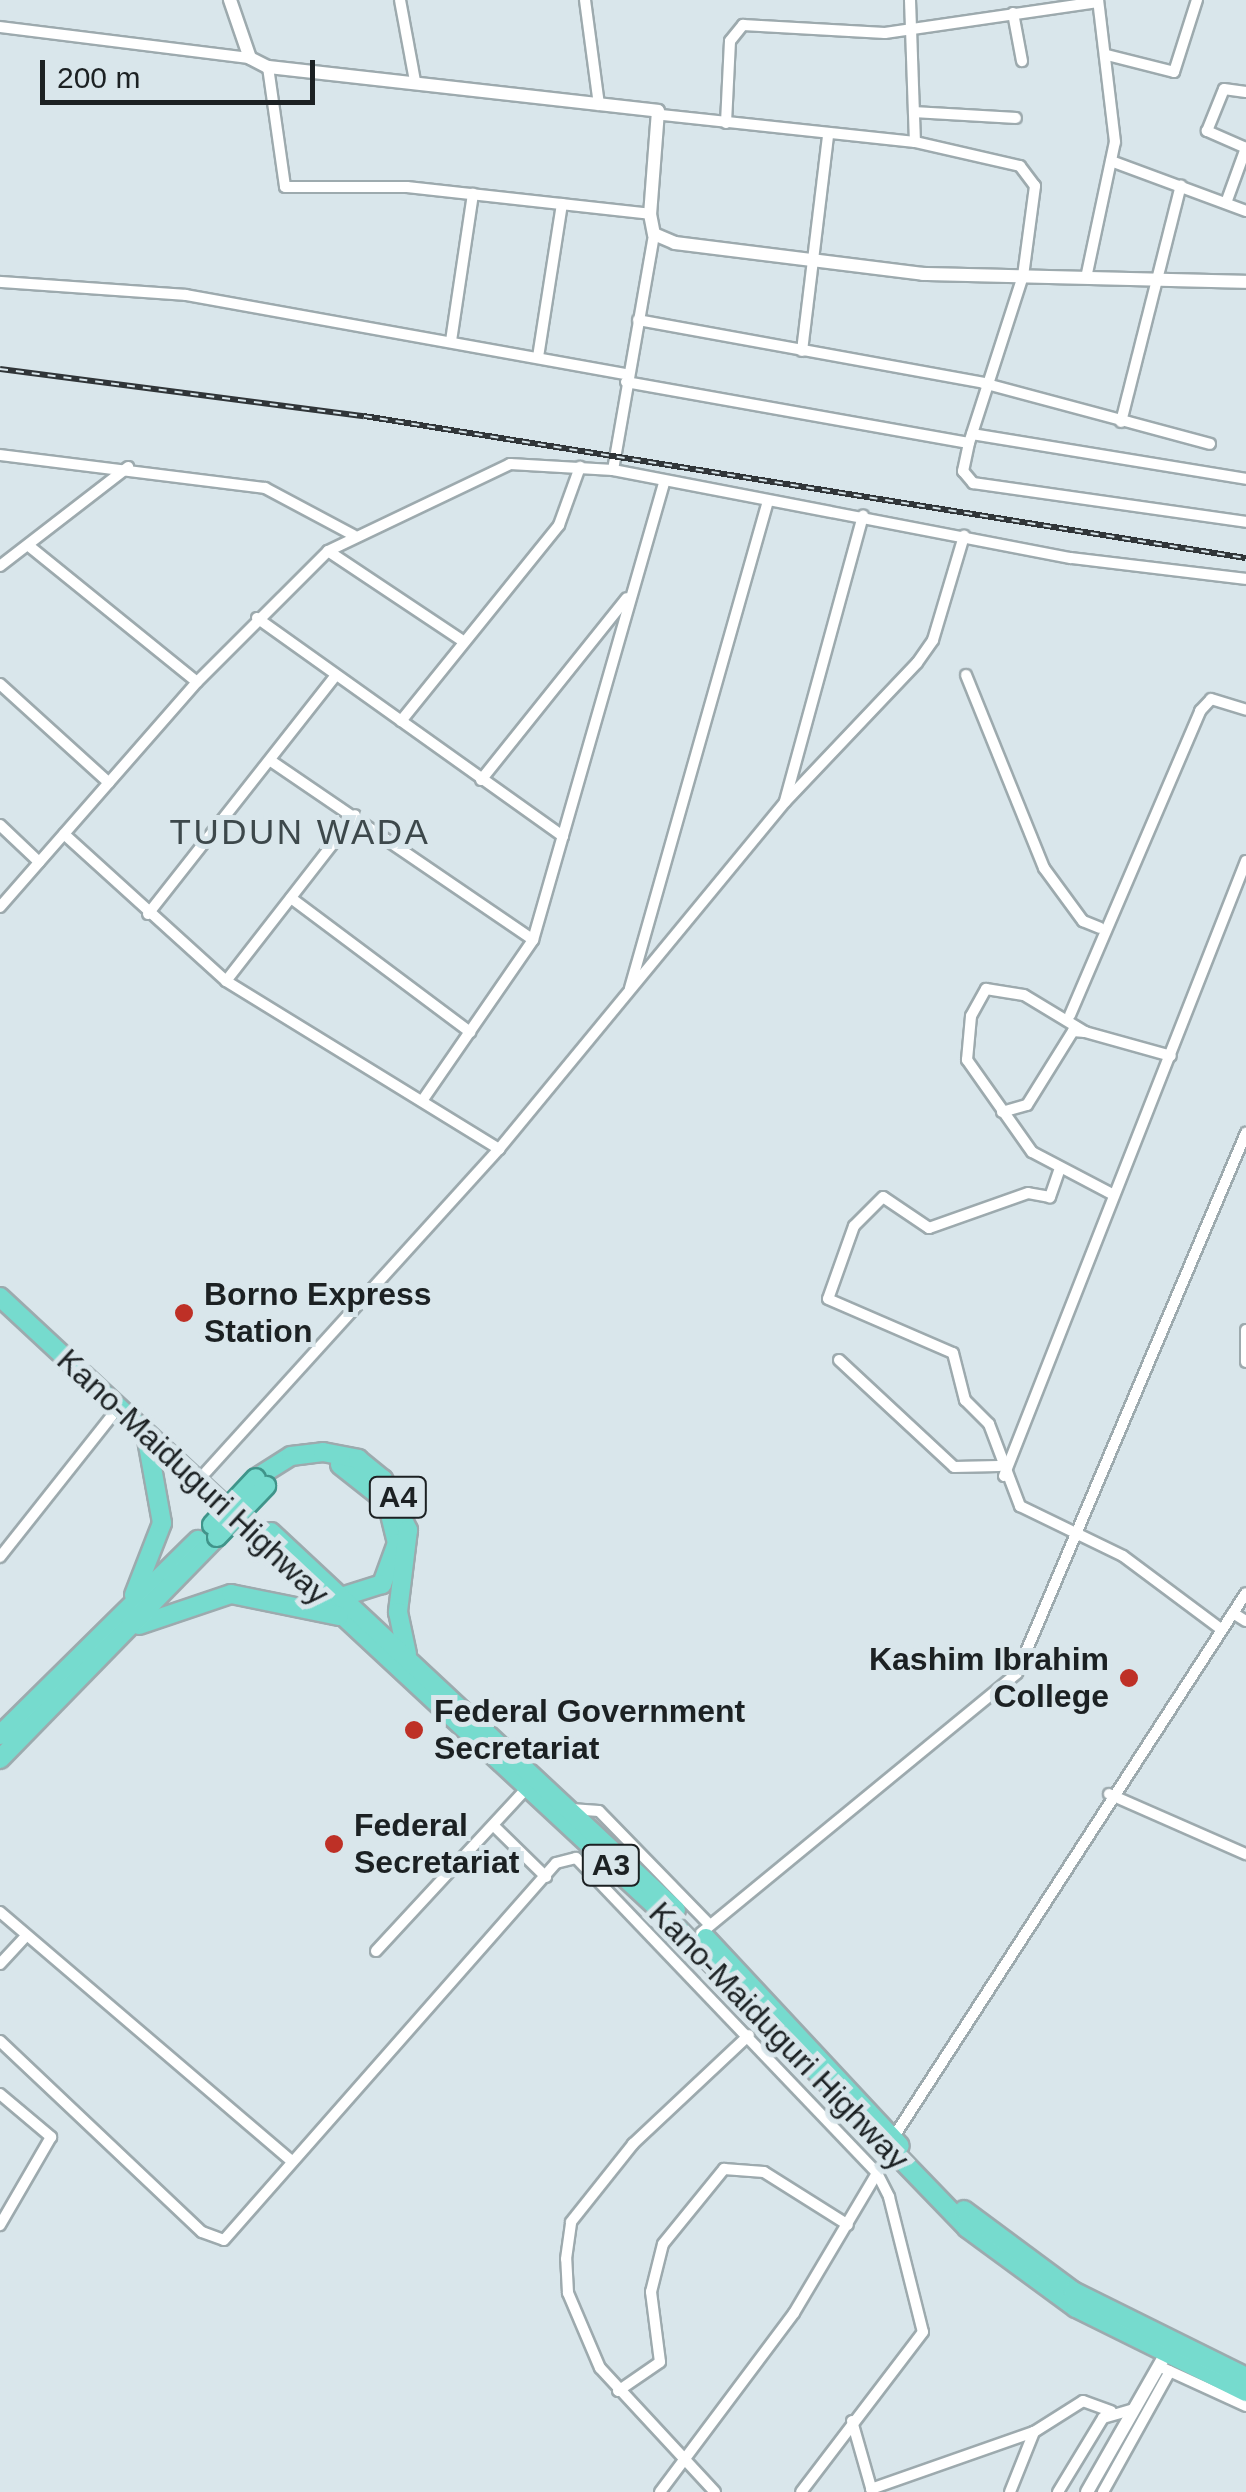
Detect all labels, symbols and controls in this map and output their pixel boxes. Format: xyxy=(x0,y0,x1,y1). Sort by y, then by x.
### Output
scale bar xyxy=(45,40,320,102)
text: 200 m xyxy=(57,61,140,94)
district label: TUDUN WADA xyxy=(170,811,430,853)
place label: Borno Express Station xyxy=(204,1276,432,1351)
marker: Borno Express Station xyxy=(173,1302,195,1324)
street label: Kano-Maiduguri Highway xyxy=(49,1341,337,1613)
road number: A4 xyxy=(368,1472,428,1522)
place label: Kashim Ibrahim College xyxy=(869,1641,1109,1716)
marker: Kashim Ibrahim College xyxy=(1118,1667,1140,1689)
place label: Federal Government Secretariat xyxy=(434,1693,745,1768)
marker: Federal Government Secretariat xyxy=(403,1719,425,1741)
place label: Federal Secretariat xyxy=(354,1807,519,1882)
marker: Federal Secretariat xyxy=(323,1833,345,1855)
road number: A3 xyxy=(581,1840,641,1890)
street label: Kano-Maiduguri Highway xyxy=(641,1894,917,2178)

